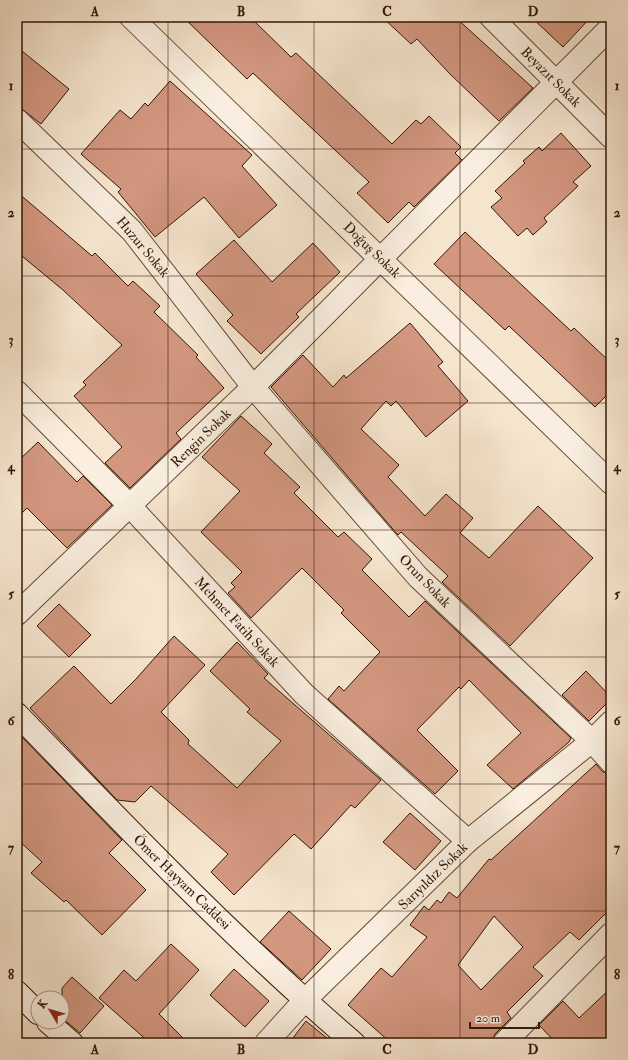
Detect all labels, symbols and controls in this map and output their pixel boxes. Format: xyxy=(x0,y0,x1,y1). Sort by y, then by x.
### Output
text: A xyxy=(90,4,100,20)
text: B xyxy=(237,4,245,20)
text: C xyxy=(382,4,392,20)
text: D xyxy=(528,4,539,20)
street label: Beyazıt Sokak xyxy=(517,43,585,112)
text: 1 xyxy=(9,78,14,94)
text: 1 xyxy=(615,78,620,94)
text: 2 xyxy=(8,205,15,221)
text: 2 xyxy=(614,205,621,221)
street label: Huzur Sokak xyxy=(113,213,174,281)
street label: Doğuş Sokak xyxy=(340,218,405,282)
text: 3 xyxy=(9,332,14,348)
text: 3 xyxy=(615,332,620,348)
street label: Rengin Sokak xyxy=(167,405,235,471)
text: 4 xyxy=(6,459,15,475)
text: 4 xyxy=(612,459,621,475)
street label: Orun Sokak xyxy=(395,551,455,611)
street label: Mehmet Fatih Sokak xyxy=(191,573,283,671)
text: 5 xyxy=(8,586,14,602)
text: 5 xyxy=(614,586,620,602)
text: 6 xyxy=(8,713,16,729)
text: 6 xyxy=(614,713,622,729)
street label: Ömer Hayyam Caddesi xyxy=(129,831,235,934)
street label: Sarıyıldız Sokak xyxy=(395,839,472,914)
text: 7 xyxy=(8,840,15,856)
text: 7 xyxy=(614,840,621,856)
text: 8 xyxy=(8,967,14,983)
text: 8 xyxy=(614,967,620,983)
north arrow xyxy=(30,990,70,1030)
text: K xyxy=(35,996,51,1011)
scale bar xyxy=(470,1004,539,1030)
text: 20 m xyxy=(476,1011,501,1026)
text: A xyxy=(90,1042,100,1058)
text: B xyxy=(237,1042,245,1058)
text: C xyxy=(382,1042,392,1058)
text: D xyxy=(528,1042,539,1058)

